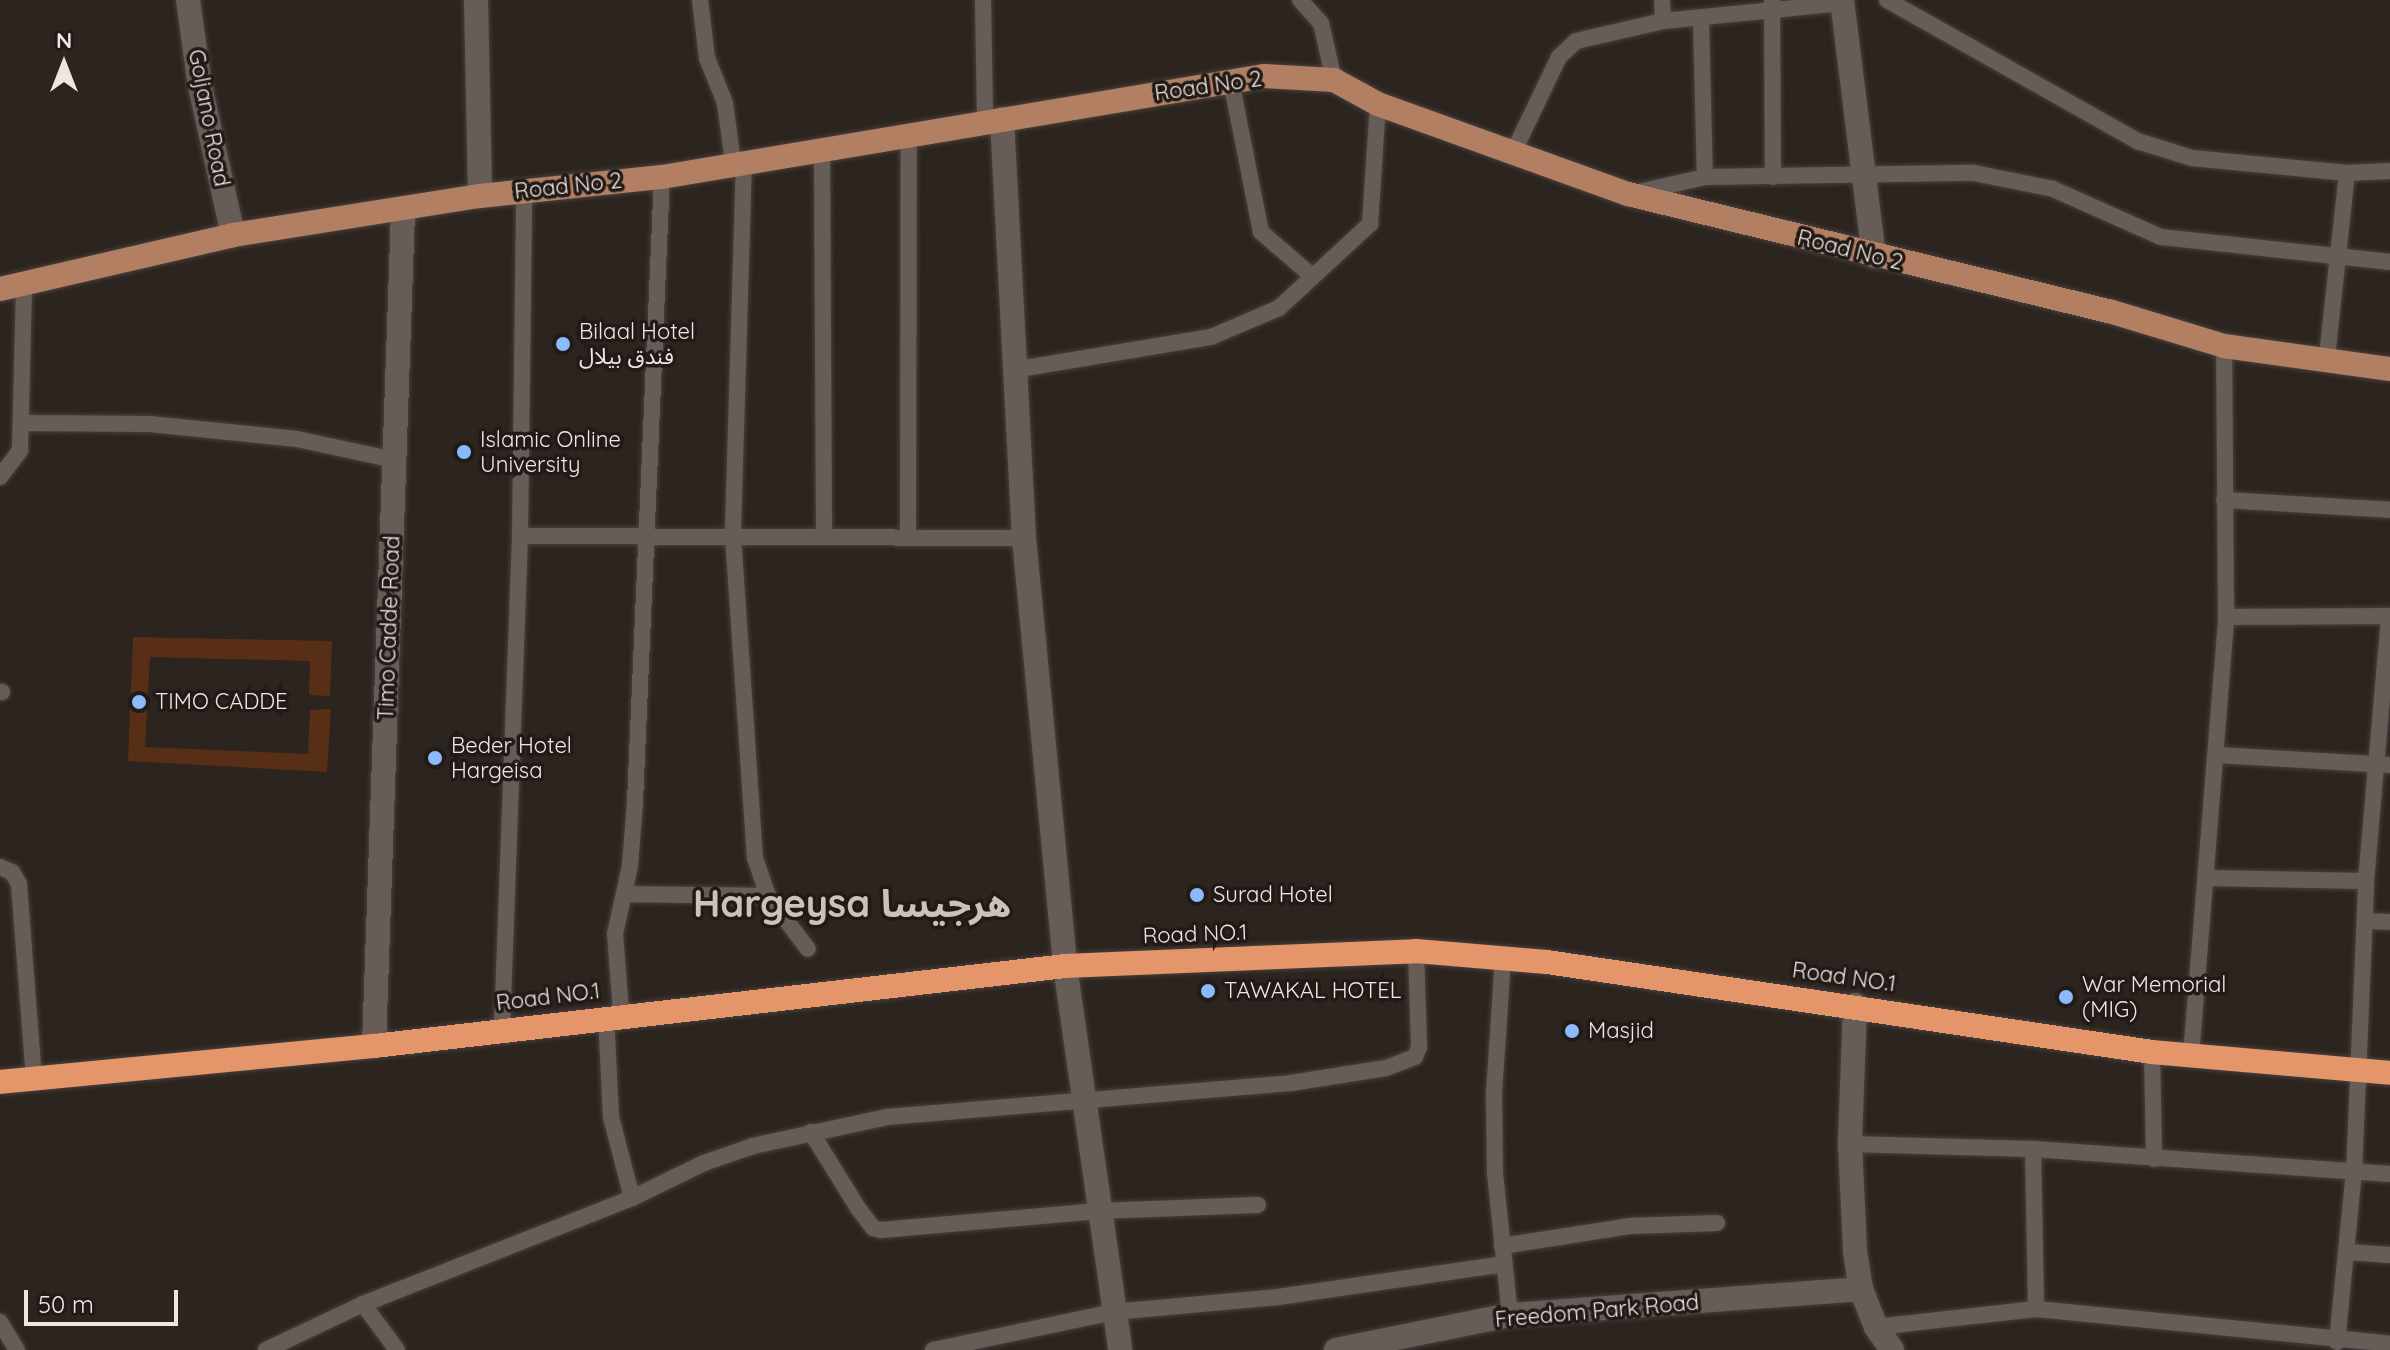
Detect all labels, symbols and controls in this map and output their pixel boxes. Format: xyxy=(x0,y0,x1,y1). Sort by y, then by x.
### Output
north arrow xyxy=(24,24,104,104)
text: N xyxy=(56,26,72,54)
street label: Goljano Road xyxy=(183,47,235,189)
street label: Road No 2 xyxy=(1153,65,1263,107)
street label: Road No 2 xyxy=(513,167,623,205)
street label: Road No 2 xyxy=(1794,224,1906,276)
place label: Bilaal Hotel فندق بيلال xyxy=(579,318,695,370)
marker: Bilaal Hotel فندق بيلال xyxy=(554,335,572,353)
place label: Islamic Online University xyxy=(480,426,621,478)
marker: Islamic Online University xyxy=(455,443,473,461)
street label: Timo Cadde Road xyxy=(373,535,405,721)
place label: TIMO CADDE xyxy=(155,689,288,715)
marker: TIMO CADDE xyxy=(130,693,148,711)
place label: Beder Hotel Hargeisa xyxy=(451,732,572,784)
marker: Beder Hotel Hargeisa xyxy=(426,749,444,767)
district label: Hargeysa هرجيسا xyxy=(693,881,1011,927)
place label: Surad Hotel xyxy=(1213,882,1333,908)
marker: Surad Hotel xyxy=(1188,886,1206,904)
street label: Road NO.1 xyxy=(1142,919,1248,949)
street label: Road NO.1 xyxy=(1790,957,1898,997)
place label: War Memorial (MIG) xyxy=(2082,971,2226,1022)
street label: Road NO.1 xyxy=(494,978,602,1016)
place label: TAWAKAL HOTEL xyxy=(1224,978,1401,1004)
marker: TAWAKAL HOTEL xyxy=(1199,982,1217,1000)
marker: War Memorial (MIG) xyxy=(2057,988,2075,1006)
place label: Masjid xyxy=(1588,1018,1654,1044)
marker: Masjid xyxy=(1563,1022,1581,1040)
scale bar xyxy=(28,1274,182,1324)
text: 50 m xyxy=(38,1289,94,1319)
street label: Freedom Park Road xyxy=(1494,1289,1700,1333)

